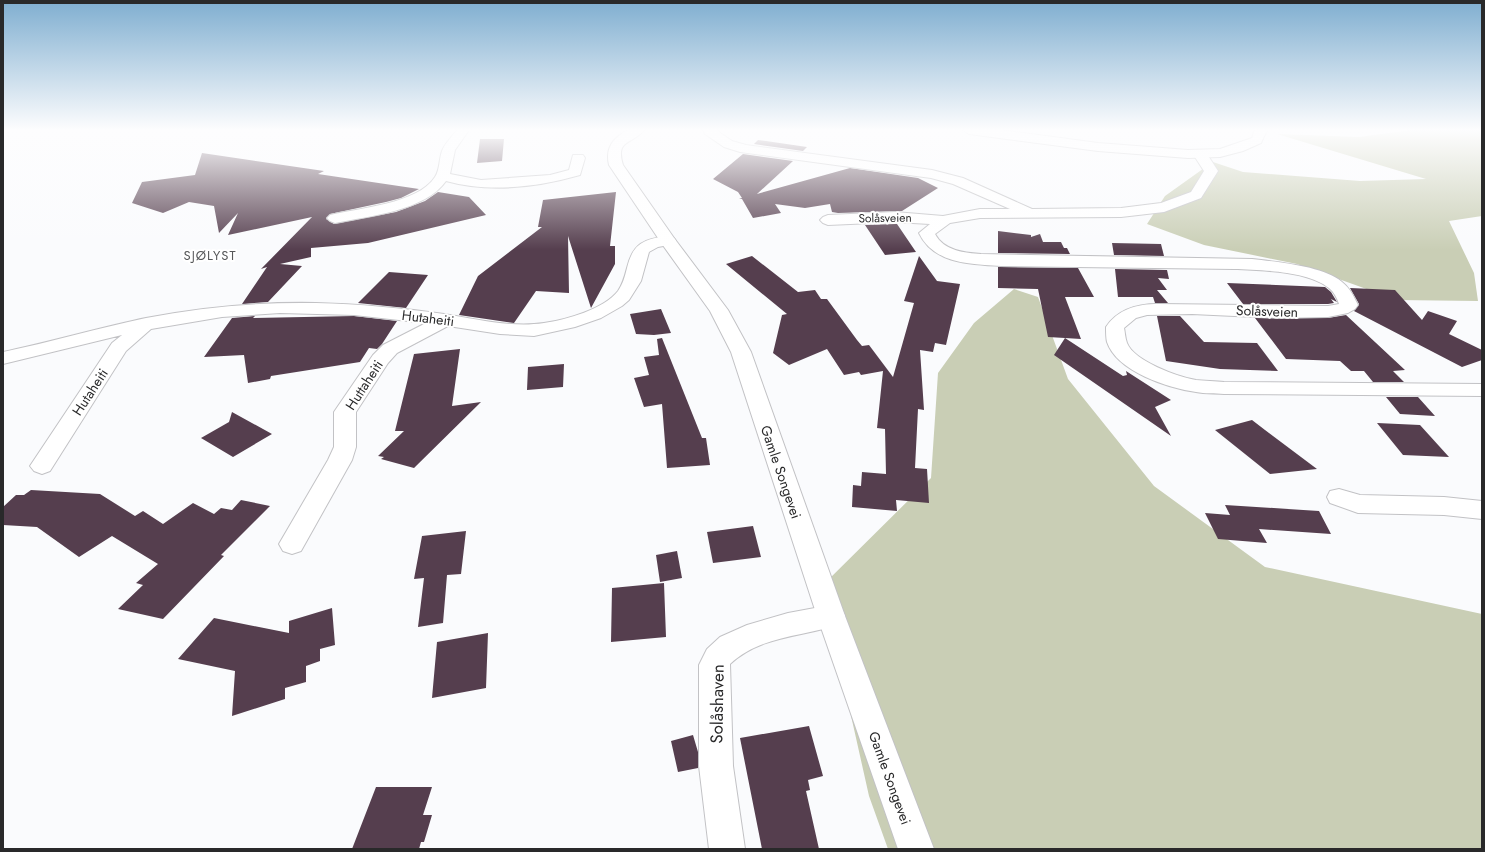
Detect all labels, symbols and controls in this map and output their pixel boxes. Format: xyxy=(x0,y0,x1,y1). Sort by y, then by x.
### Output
street label: Solåsveien xyxy=(858,209,912,227)
district label: SJØLYST xyxy=(184,246,236,265)
street label: Solåsveien xyxy=(1236,300,1298,322)
street label: Hutaheiti xyxy=(401,305,455,331)
street label: Huttaheiti xyxy=(340,356,388,414)
street label: Hutaheiti xyxy=(67,364,113,420)
street label: Gamle Songevei xyxy=(756,423,806,521)
street label: Solåshaven xyxy=(704,664,730,744)
street label: Gamle Songevei xyxy=(864,729,916,827)

